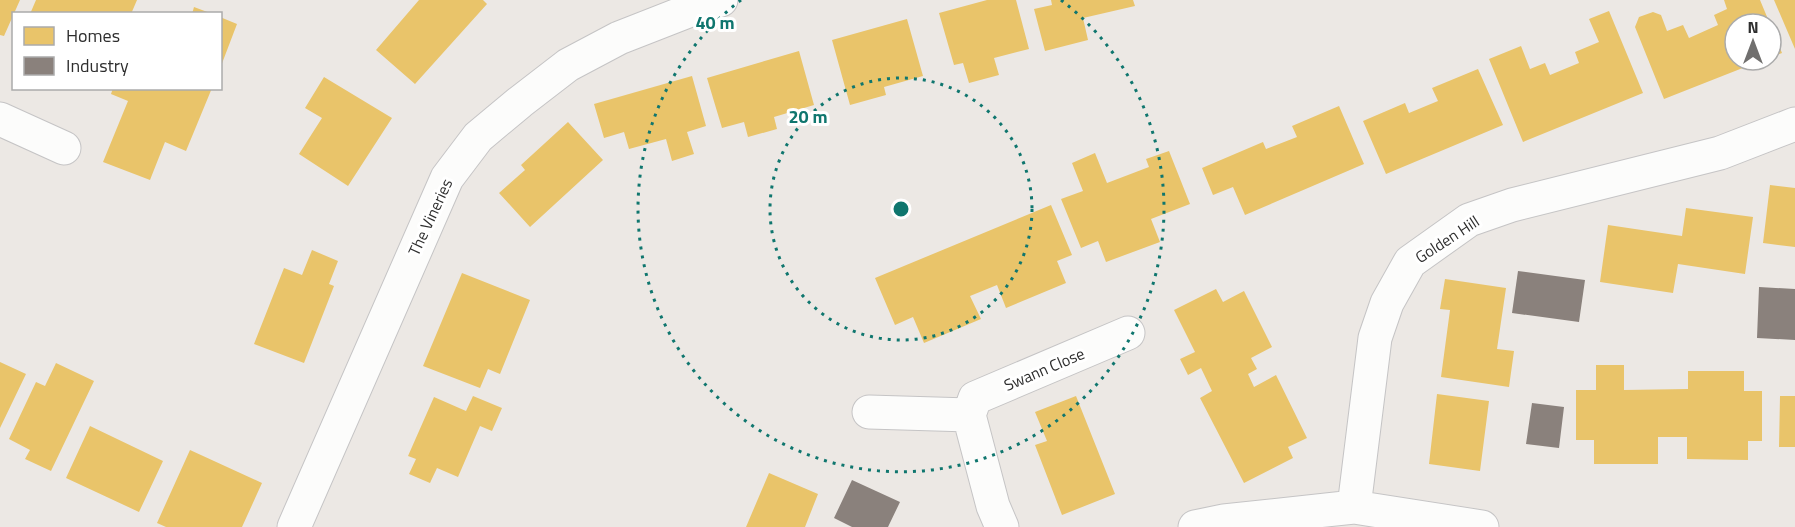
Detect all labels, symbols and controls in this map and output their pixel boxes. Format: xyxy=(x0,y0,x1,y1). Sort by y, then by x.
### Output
text: 40 m xyxy=(695,9,735,36)
legend xyxy=(12,12,222,90)
north arrow xyxy=(1723,12,1783,72)
text: N xyxy=(1747,15,1759,39)
text: Homes xyxy=(66,22,120,49)
text: Industry xyxy=(66,52,129,79)
text: 20 m xyxy=(788,103,828,130)
street label: The Vineries xyxy=(402,174,458,260)
centre of rings xyxy=(891,199,911,219)
street label: Golden Hill xyxy=(1410,209,1484,269)
street label: Swann Close xyxy=(1000,341,1088,397)

